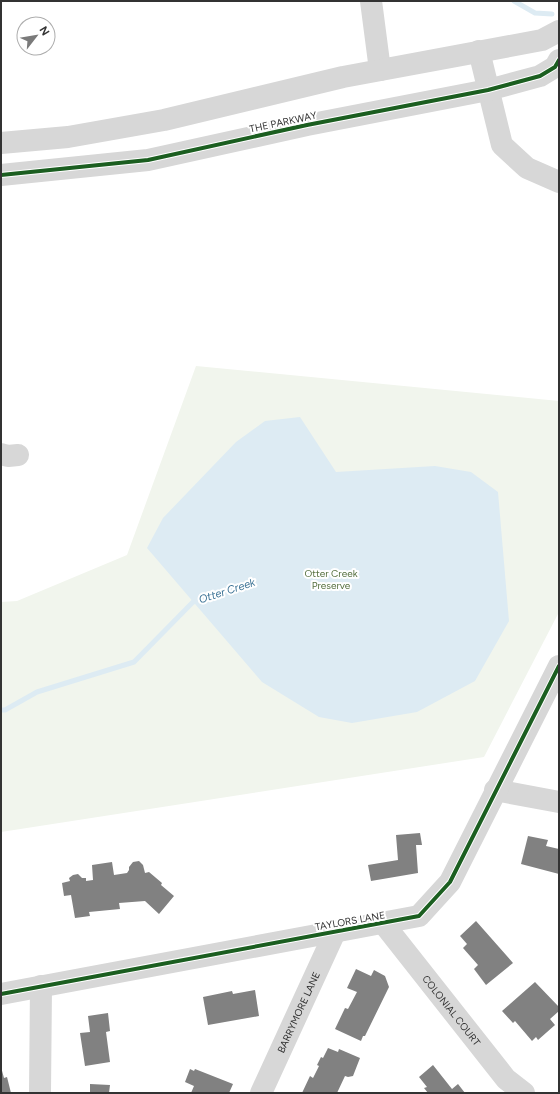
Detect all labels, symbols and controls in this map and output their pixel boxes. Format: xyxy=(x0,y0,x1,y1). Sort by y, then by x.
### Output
north arrow xyxy=(16,16,56,56)
text: N xyxy=(36,24,52,38)
street label: THE PARKWAY xyxy=(248,109,318,135)
park label: Otter Creek Preserve xyxy=(305,567,358,592)
water label: Otter Creek xyxy=(197,576,257,606)
street label: TAYLORS LANE xyxy=(314,908,386,934)
street label: BARRYMORE LANE xyxy=(274,969,322,1055)
street label: COLONIAL COURT xyxy=(420,972,484,1049)

